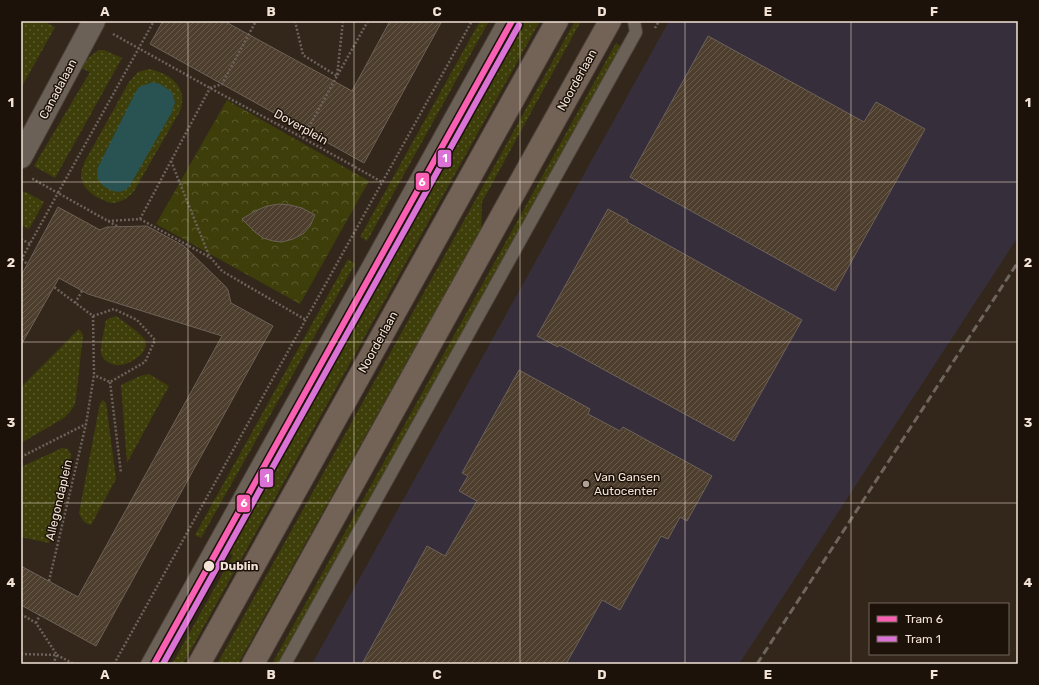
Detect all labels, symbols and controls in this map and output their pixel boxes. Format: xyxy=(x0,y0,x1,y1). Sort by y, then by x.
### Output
text: A xyxy=(100,4,110,19)
text: B xyxy=(266,4,276,19)
text: C xyxy=(432,4,442,19)
text: D xyxy=(597,4,607,19)
text: E xyxy=(764,4,772,19)
text: F xyxy=(930,4,938,19)
street label: Noorderlaan xyxy=(554,47,600,113)
street label: Canadalaan xyxy=(36,57,80,121)
text: 1 xyxy=(8,95,14,110)
text: 1 xyxy=(1025,95,1031,110)
street label: Doverplein xyxy=(272,106,330,148)
line badge: 1 xyxy=(437,149,452,168)
text: 1 xyxy=(442,152,448,165)
line badge: 6 xyxy=(415,172,430,191)
text: 6 xyxy=(418,176,426,189)
text: 2 xyxy=(7,255,15,270)
text: 2 xyxy=(1024,255,1032,270)
street label: Noorderlaan xyxy=(355,309,401,375)
text: 3 xyxy=(7,415,16,430)
text: 3 xyxy=(1024,415,1033,430)
street label: Allegondaplein xyxy=(43,458,75,542)
line badge: 1 xyxy=(259,468,274,488)
place label: Van Gansen Autocenter xyxy=(594,470,660,498)
text: 1 xyxy=(264,472,270,485)
marker: Van Gansen Autocenter xyxy=(581,479,591,489)
line badge: 6 xyxy=(236,494,251,513)
text: 6 xyxy=(240,497,248,510)
marker: Dublin xyxy=(202,559,216,573)
place label: Dublin xyxy=(220,559,259,573)
text: 4 xyxy=(7,575,16,590)
text: 4 xyxy=(1024,575,1033,590)
legend xyxy=(869,603,1009,655)
text: Tram 6 xyxy=(905,612,943,626)
text: Tram 1 xyxy=(905,632,941,646)
text: A xyxy=(100,667,110,682)
text: B xyxy=(266,667,276,682)
text: C xyxy=(432,667,442,682)
text: D xyxy=(597,667,607,682)
text: E xyxy=(764,667,772,682)
text: F xyxy=(930,667,938,682)

